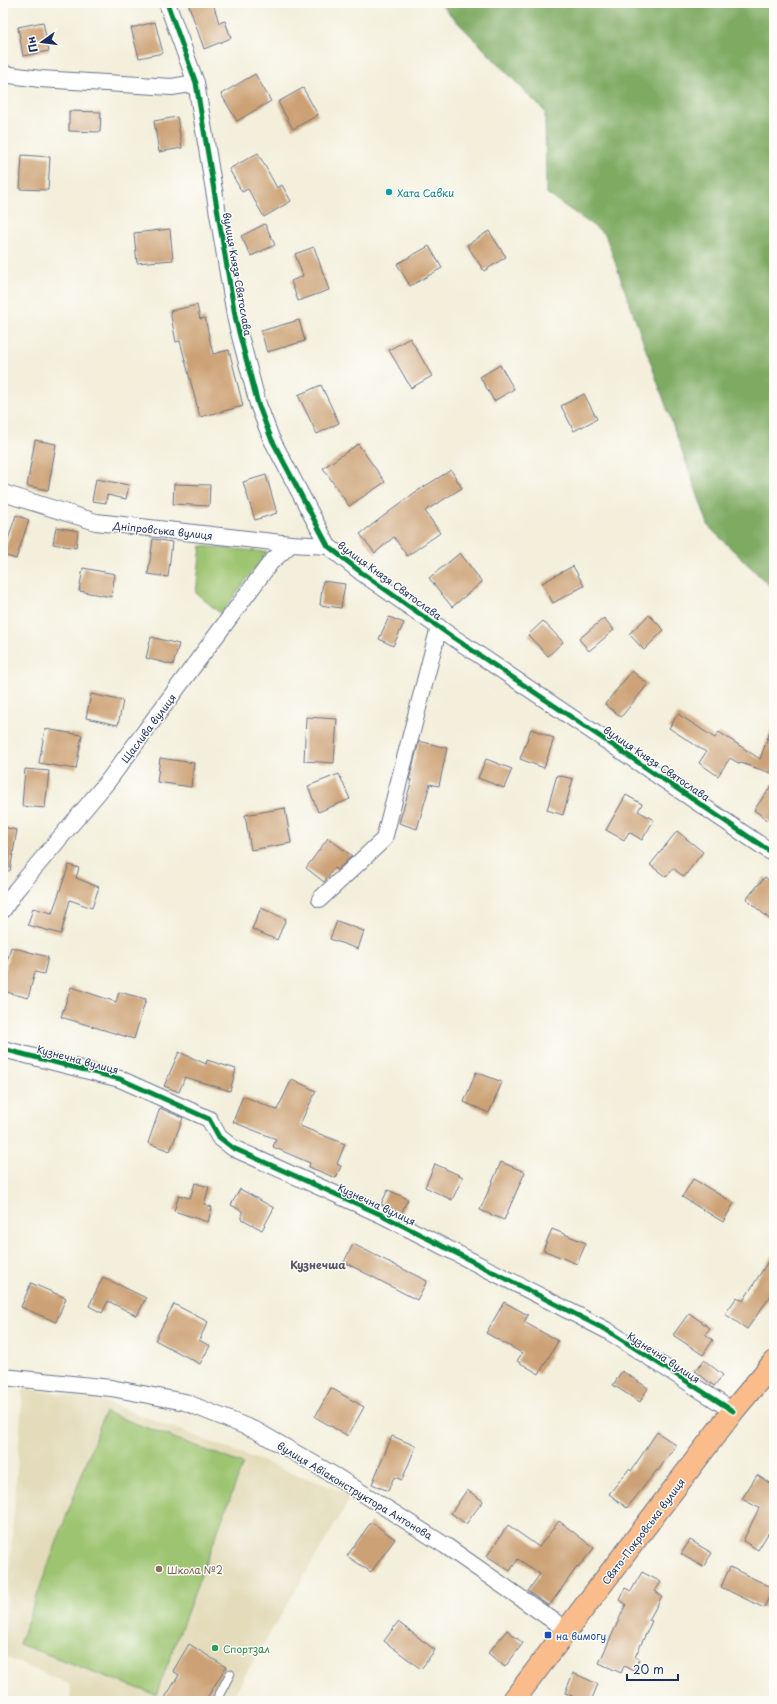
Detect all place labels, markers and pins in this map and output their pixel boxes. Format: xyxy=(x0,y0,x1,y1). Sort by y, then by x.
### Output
place label: Хата Савки xyxy=(397,185,454,200)
marker: Хата Савки xyxy=(384,187,394,197)
place label: Школа №2 xyxy=(167,1562,223,1577)
marker: Школа №2 xyxy=(154,1564,164,1574)
place label: на вимогу xyxy=(556,1628,606,1644)
marker: на вимогу xyxy=(543,1630,553,1640)
place label: Спортзал xyxy=(223,1641,270,1656)
marker: Спортзал xyxy=(210,1643,220,1653)

